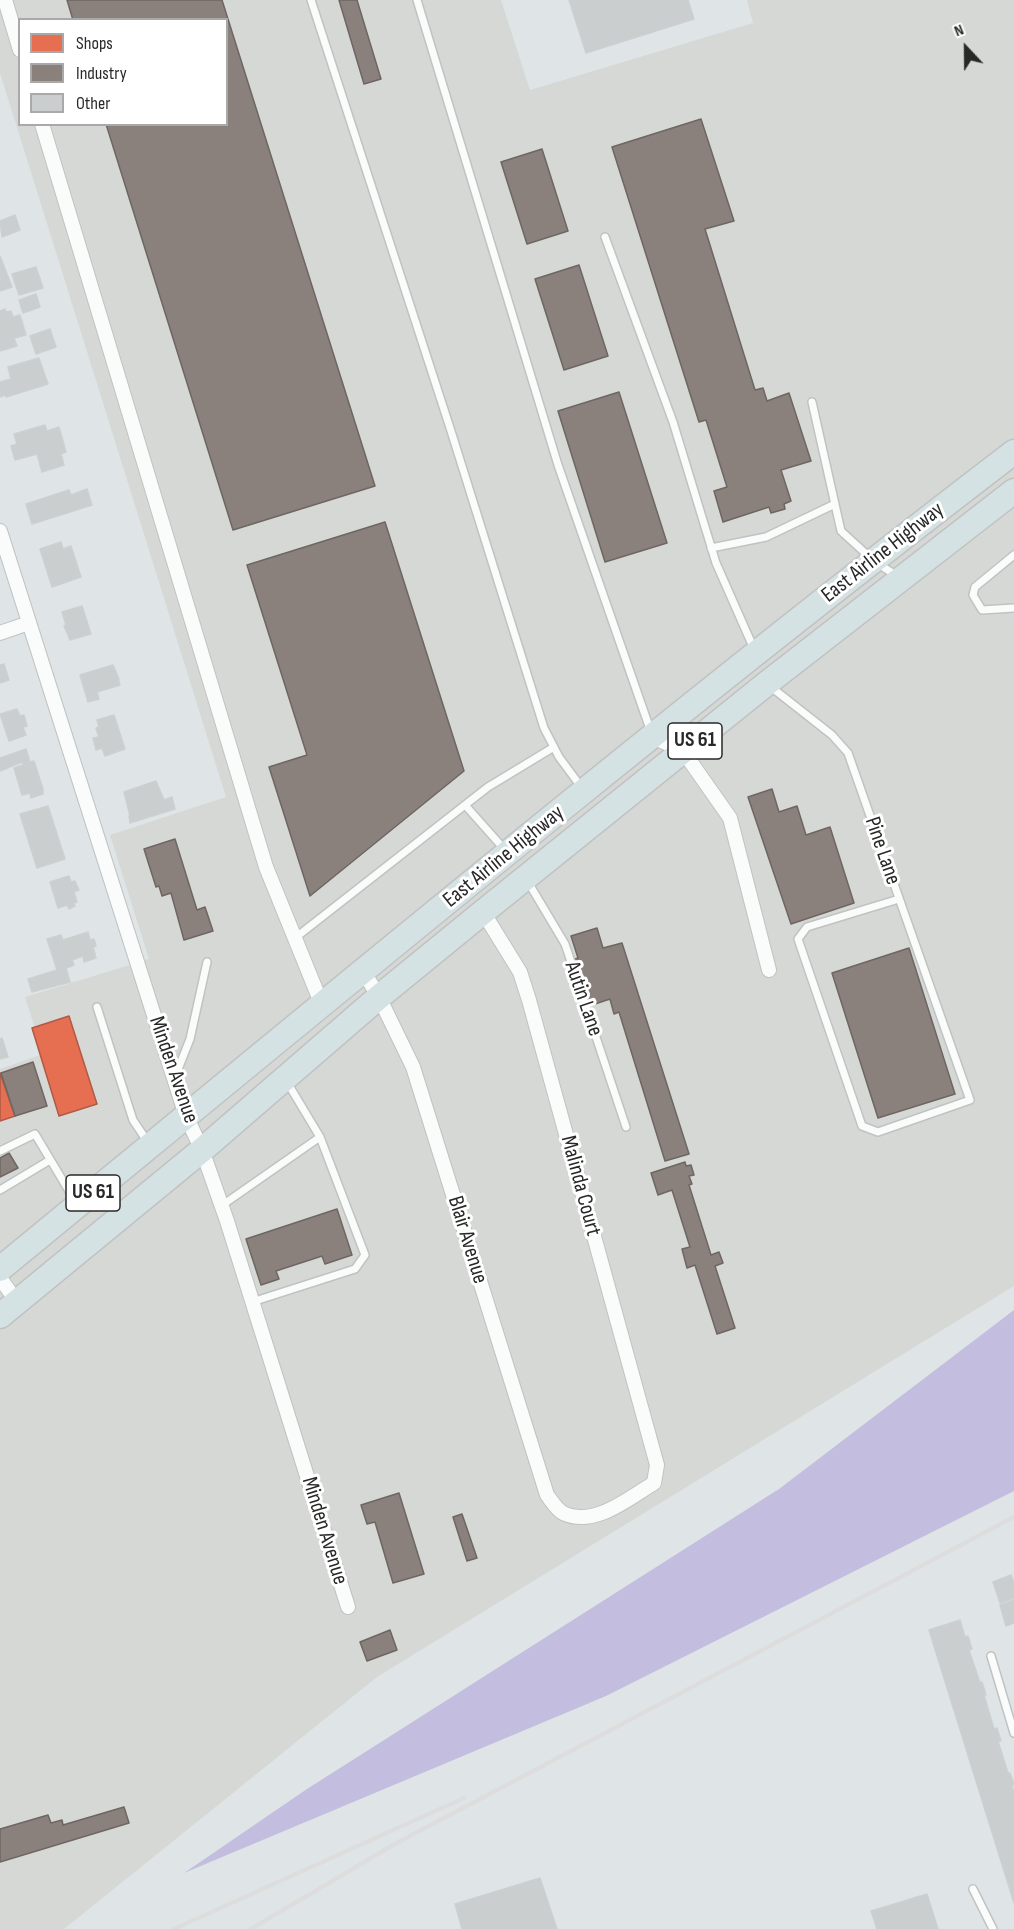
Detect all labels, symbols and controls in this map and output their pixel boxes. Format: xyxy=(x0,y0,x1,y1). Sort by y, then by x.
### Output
legend xyxy=(18,18,228,126)
north arrow xyxy=(936,18,996,78)
text: N xyxy=(952,20,967,41)
text: Shops xyxy=(76,33,113,54)
text: Industry xyxy=(76,63,127,84)
text: Other xyxy=(76,93,110,114)
street label: East Airline Highway xyxy=(817,497,949,609)
road number: US 61 xyxy=(668,723,722,759)
street label: East Airline Highway xyxy=(438,800,570,914)
street label: Pine Lane xyxy=(858,814,906,888)
street label: Autin Lane xyxy=(558,958,608,1040)
street label: Minden Avenue xyxy=(142,1013,204,1127)
street label: Malinda Court xyxy=(554,1133,606,1239)
road number: US 61 xyxy=(66,1175,120,1211)
street label: Blair Avenue xyxy=(441,1193,493,1287)
street label: Minden Avenue xyxy=(295,1474,353,1588)

